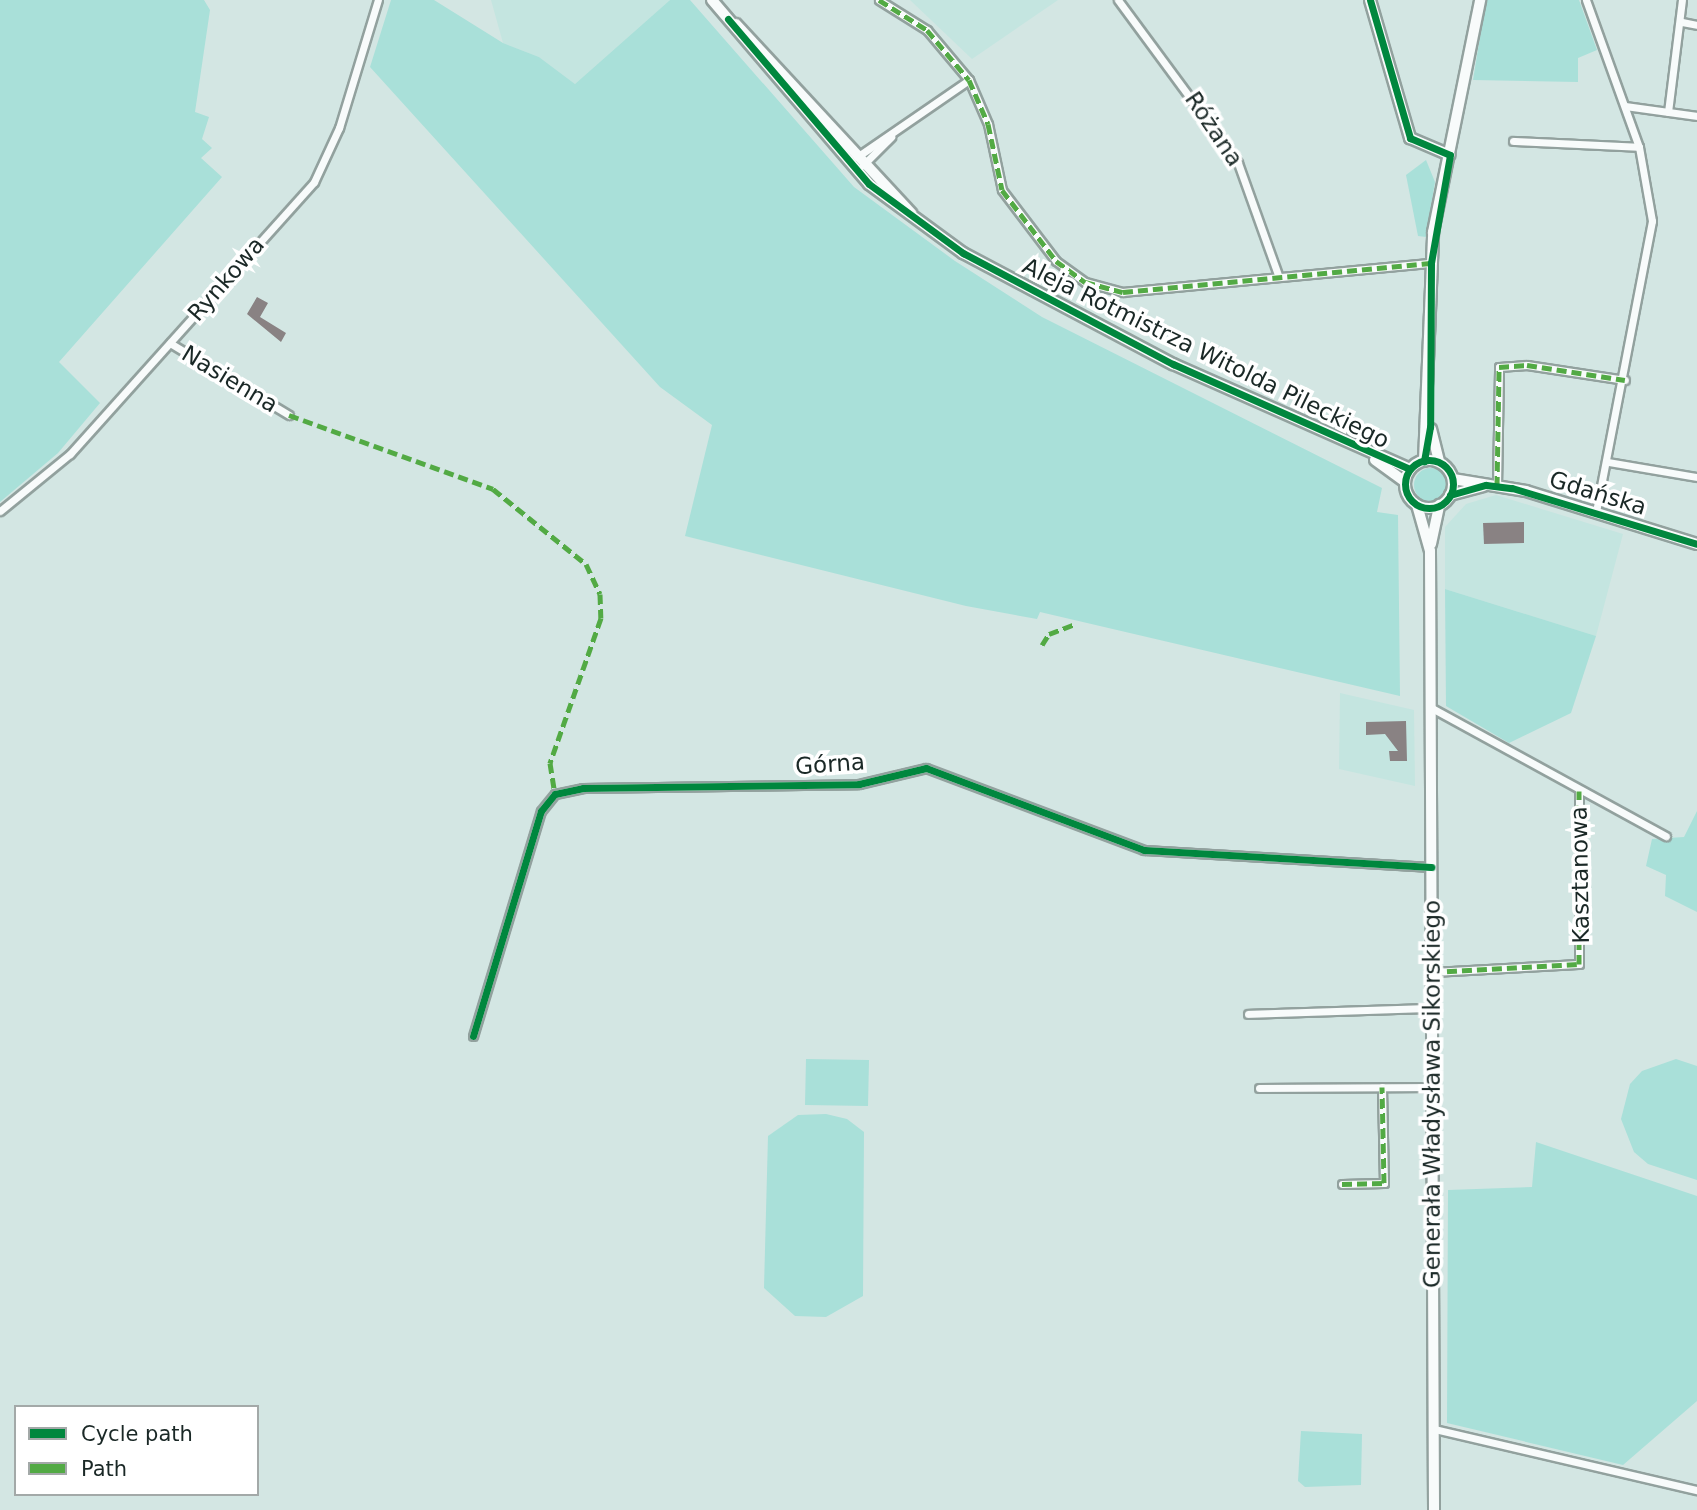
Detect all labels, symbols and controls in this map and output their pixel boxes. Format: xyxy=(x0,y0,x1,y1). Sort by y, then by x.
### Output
street label: Różana xyxy=(1179,87,1249,171)
street label: Rynkowa xyxy=(182,231,270,327)
street label: Aleja Rotmistrza Witolda Pileckiego xyxy=(1018,252,1394,454)
street label: Nasienna xyxy=(177,340,283,418)
street label: Gdańska xyxy=(1546,465,1650,521)
street label: Górna xyxy=(794,748,866,780)
street label: Kasztanowa xyxy=(1565,806,1595,944)
street label: Generała Władysława Sikorskiego xyxy=(1418,900,1446,1288)
legend xyxy=(14,1405,259,1496)
text: Cycle path xyxy=(81,1422,193,1446)
text: Path xyxy=(81,1457,127,1481)

